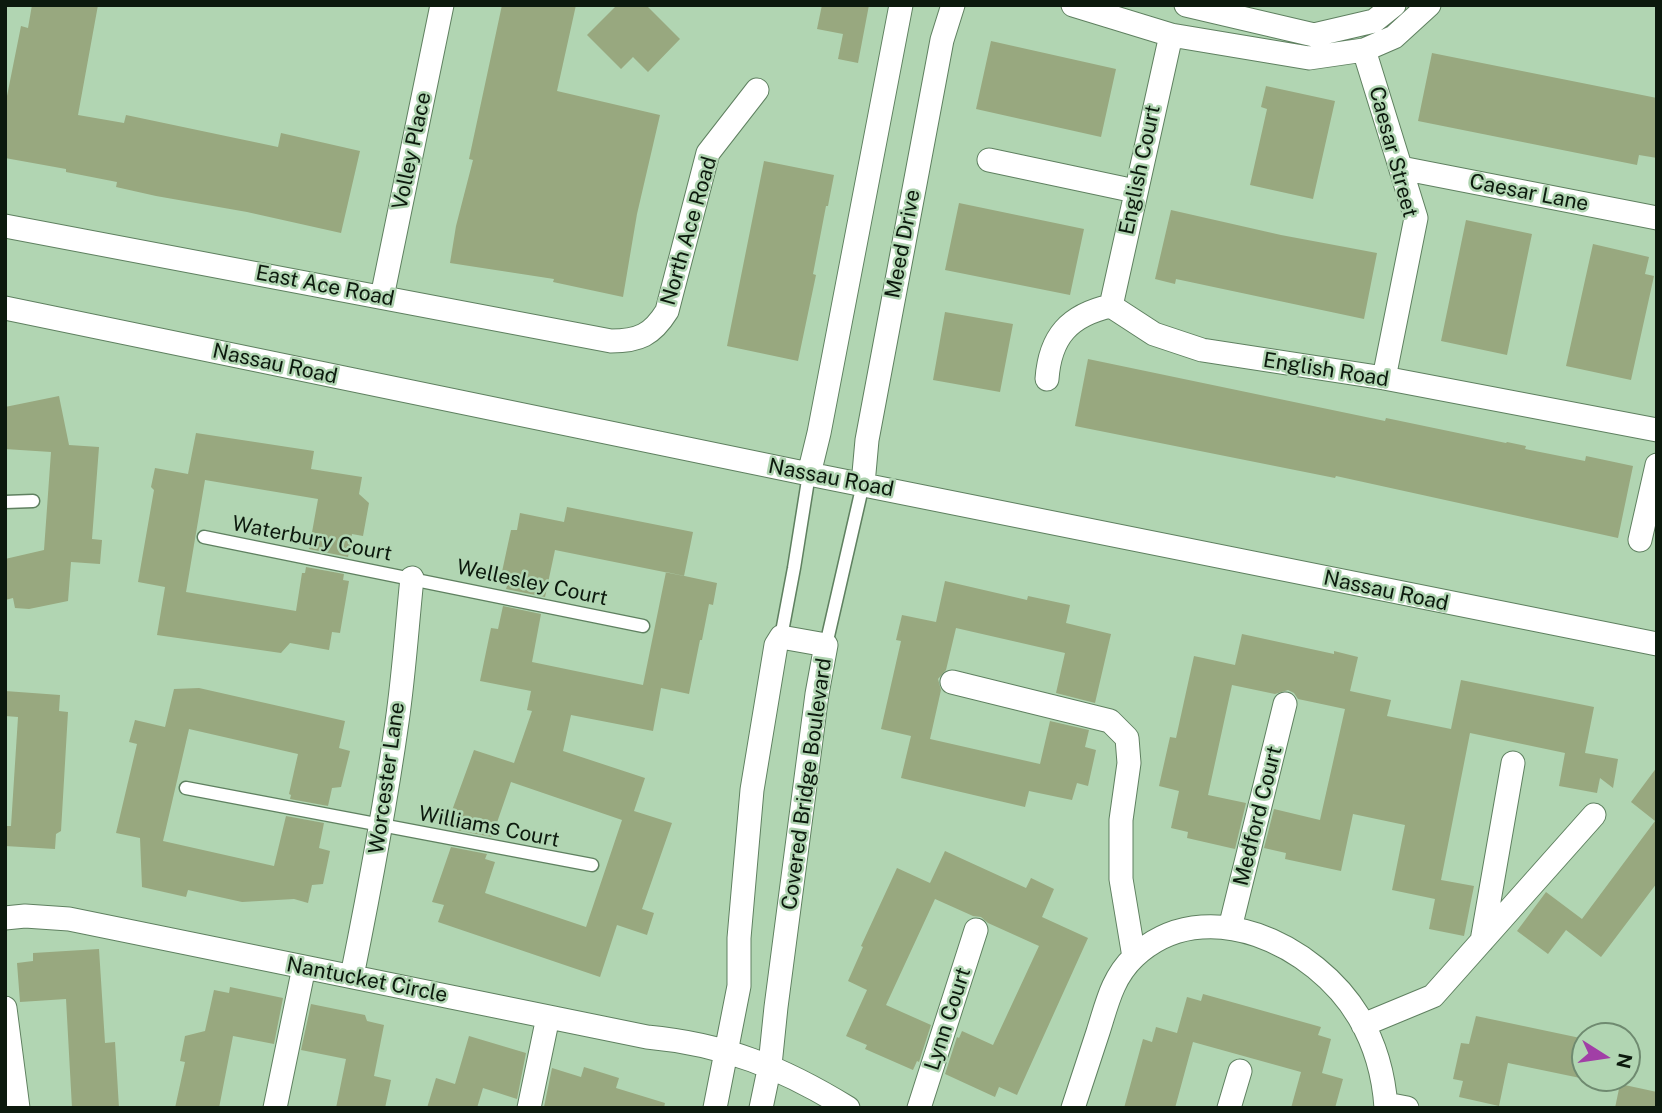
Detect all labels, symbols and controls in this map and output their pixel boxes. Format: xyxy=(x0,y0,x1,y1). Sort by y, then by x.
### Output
street label: Caesar Street xyxy=(1363,84,1423,220)
street label: Volley Place xyxy=(387,90,437,212)
street label: English Court xyxy=(1114,103,1166,237)
street label: North Ace Road xyxy=(656,154,722,308)
street label: Caesar Lane xyxy=(1467,169,1591,217)
street label: Meed Drive xyxy=(880,188,926,300)
street label: East Ace Road xyxy=(254,260,396,312)
street label: Nassau Road xyxy=(210,338,340,390)
street label: English Road xyxy=(1261,348,1391,392)
street label: Nassau Road xyxy=(766,453,896,503)
street label: Waterbury Court xyxy=(230,511,394,567)
street label: Wellesley Court xyxy=(454,555,610,611)
street label: Nassau Road xyxy=(1321,565,1451,617)
street label: Covered Bridge Boulevard xyxy=(777,656,837,912)
street label: Worcester Lane xyxy=(364,700,410,856)
street label: Medford Court xyxy=(1228,743,1288,889)
street label: Williams Court xyxy=(416,801,562,853)
street label: Nantucket Circle xyxy=(284,952,450,1008)
street label: Lynn Court xyxy=(920,964,976,1074)
north arrow xyxy=(1571,1022,1641,1092)
text: N xyxy=(1612,1051,1637,1070)

